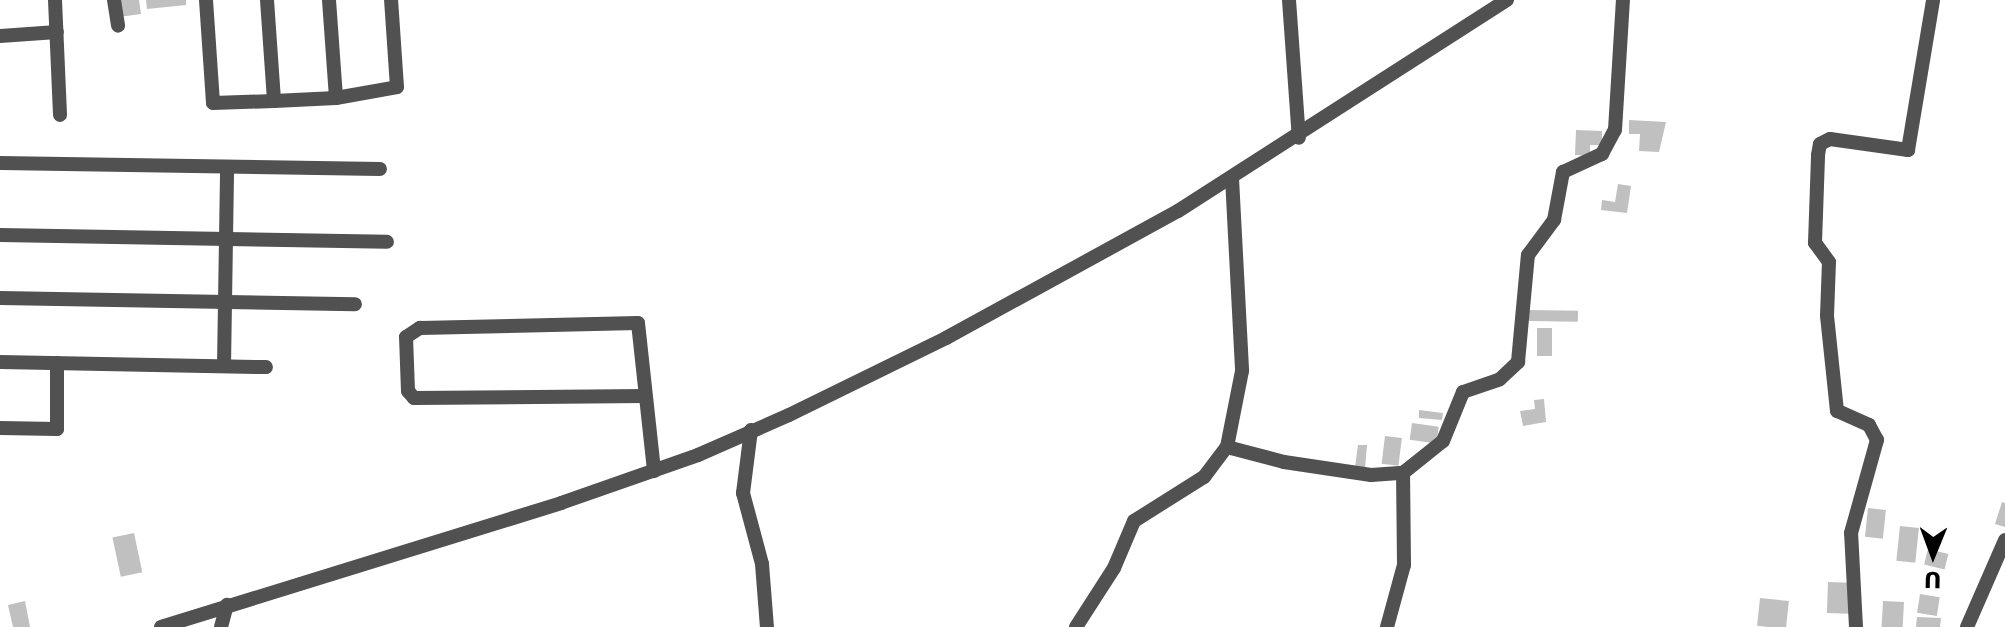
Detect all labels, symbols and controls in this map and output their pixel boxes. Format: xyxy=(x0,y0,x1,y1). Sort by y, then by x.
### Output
north arrow xyxy=(1893,515,1973,595)
text: U xyxy=(1923,567,1942,592)

